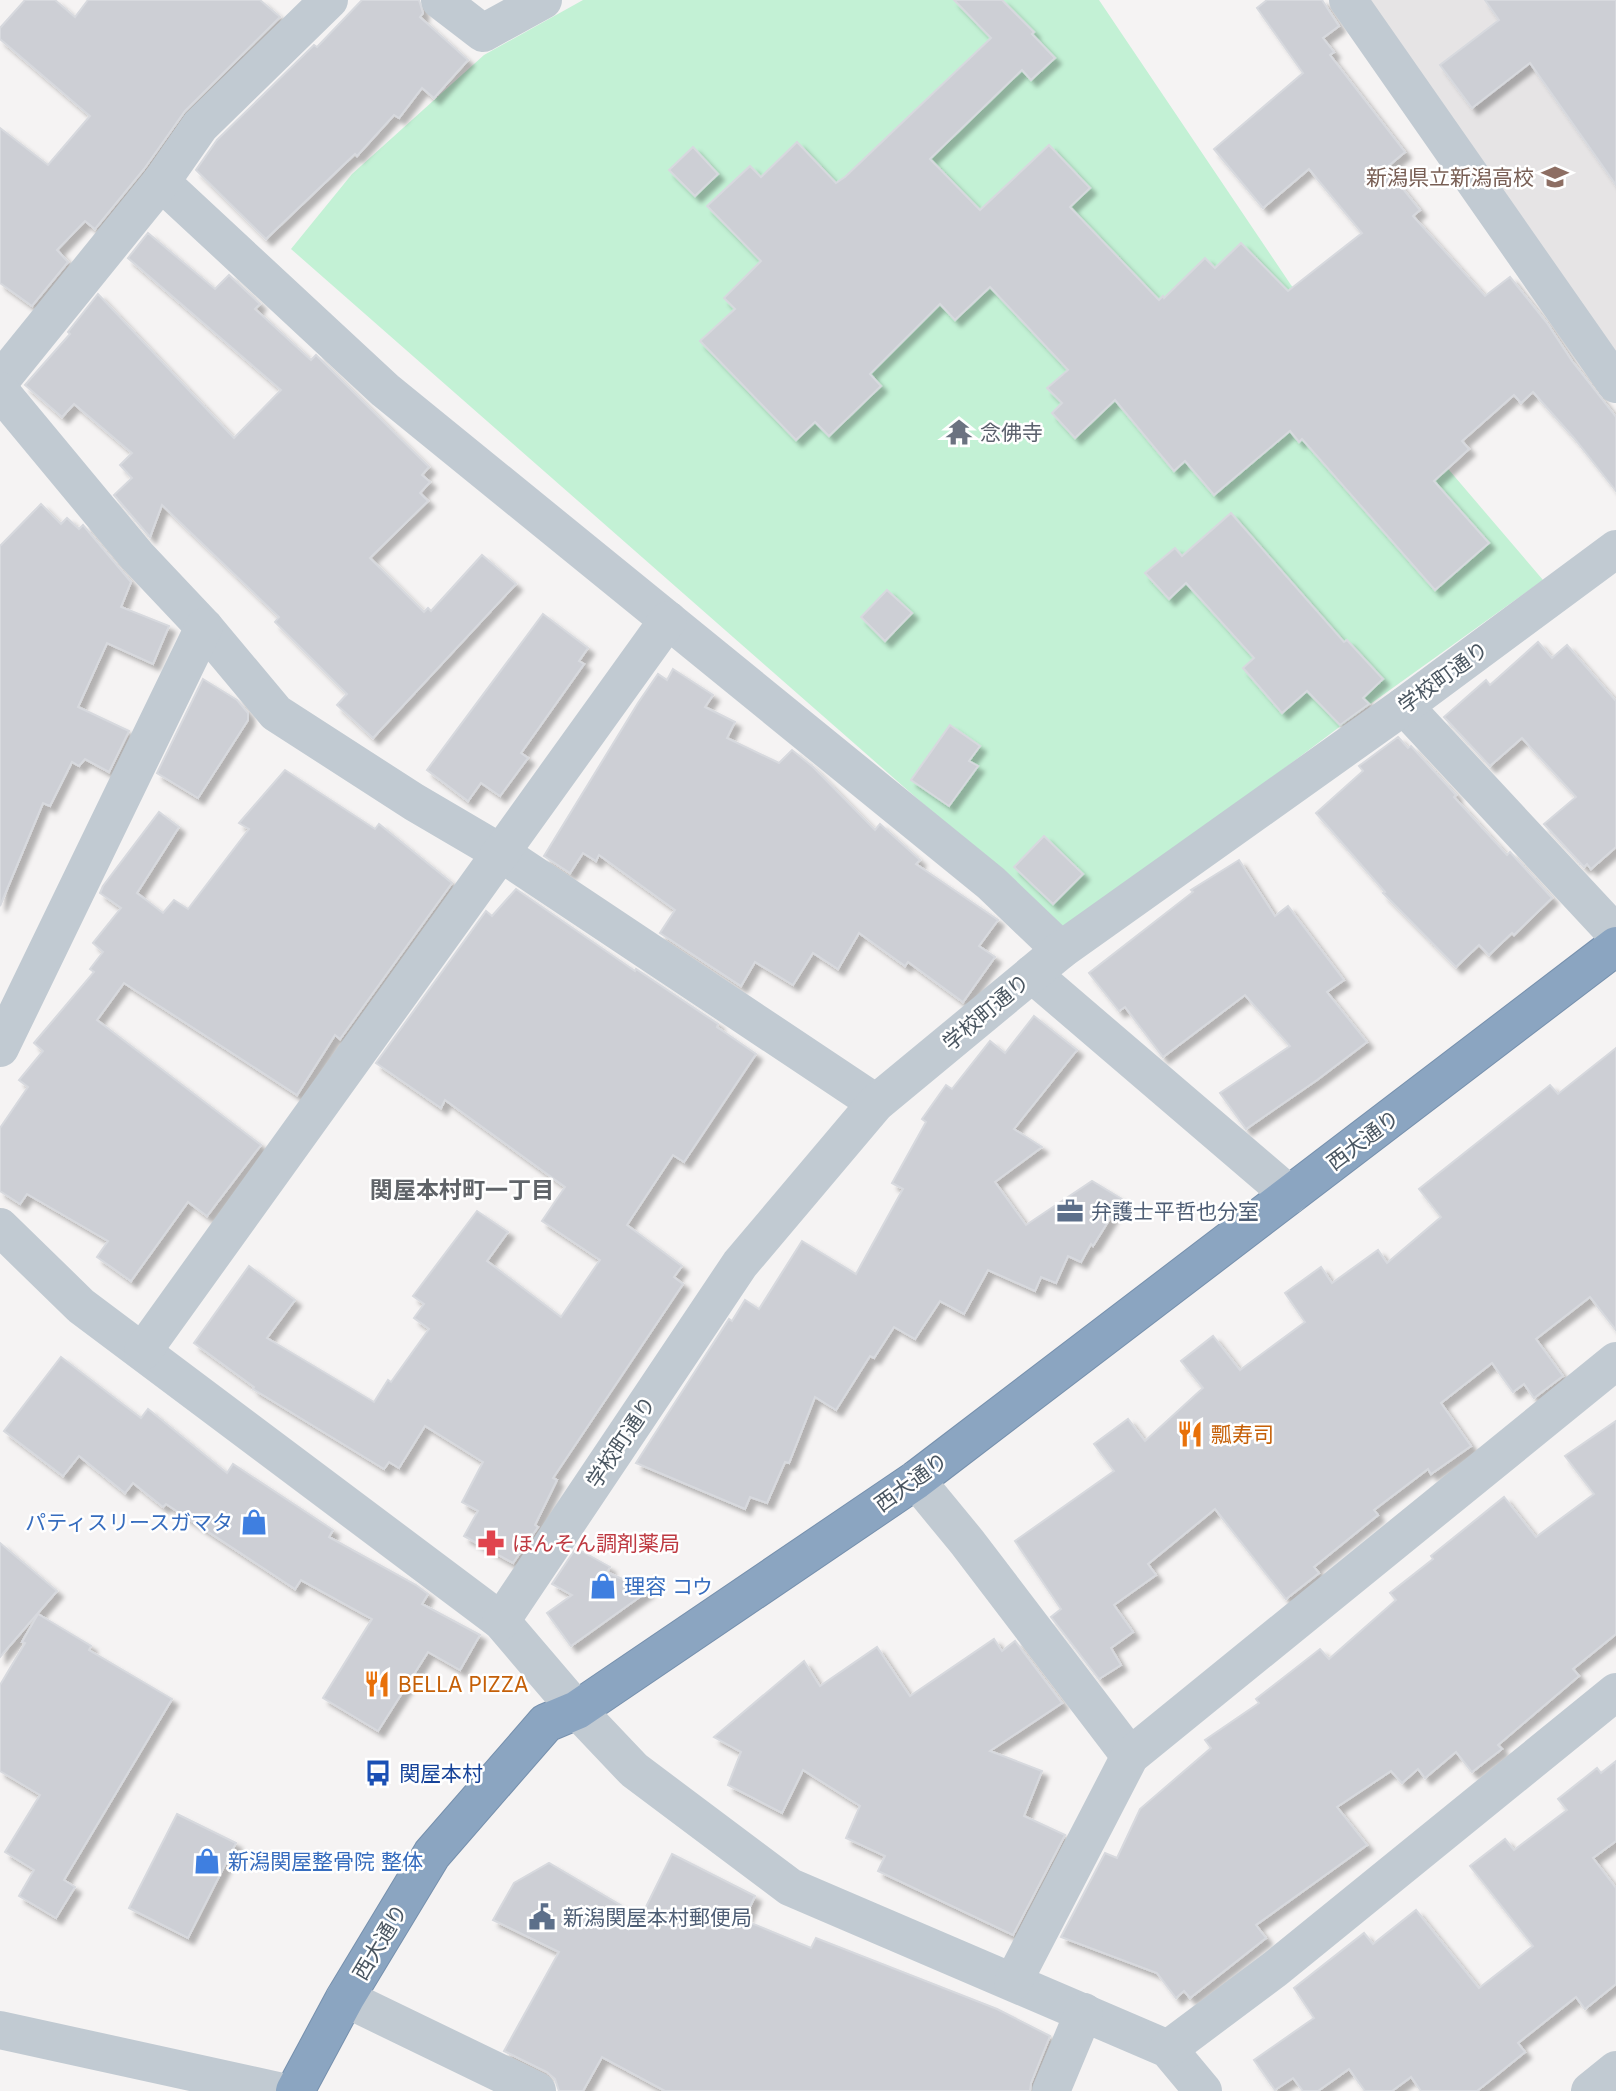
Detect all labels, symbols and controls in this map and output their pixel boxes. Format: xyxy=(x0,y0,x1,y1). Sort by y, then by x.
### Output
school or university icon: 新潟県立新潟高校 xyxy=(1540,162,1570,192)
place label: 新潟県立新潟高校 xyxy=(1366,165,1534,190)
temple icon: 念佛寺 xyxy=(944,417,974,447)
place label: 念佛寺 xyxy=(980,420,1043,445)
street label: 学校町通り xyxy=(1393,636,1493,718)
street label: 学校町通り xyxy=(938,969,1034,1055)
street label: 西大通り xyxy=(1322,1105,1404,1175)
district label: 関屋本村町一丁目 xyxy=(370,1176,554,1204)
office icon: 弁護士平哲也分室 xyxy=(1055,1196,1085,1226)
place label: 弁護士平哲也分室 xyxy=(1091,1199,1259,1224)
street label: 学校町通り xyxy=(581,1391,661,1493)
restaurant icon: 瓢寿司 xyxy=(1175,1419,1205,1449)
place label: 瓢寿司 xyxy=(1211,1422,1274,1447)
street label: 西大通り xyxy=(870,1447,952,1517)
shop icon: パティスリースガマタ xyxy=(239,1507,269,1537)
place label: パティスリースガマタ xyxy=(25,1510,233,1535)
pharmacy icon: ほんそん調剤薬局 xyxy=(476,1528,506,1558)
place label: ほんそん調剤薬局 xyxy=(512,1531,680,1556)
shop icon: 理容 コウ xyxy=(588,1571,618,1601)
place label: 理容 コウ xyxy=(624,1574,713,1599)
restaurant icon: BELLA PIZZA xyxy=(362,1669,392,1699)
place label: BELLA PIZZA xyxy=(398,1672,528,1697)
bus stop icon: 関屋本村 xyxy=(363,1758,393,1788)
place label: 関屋本村 xyxy=(399,1761,483,1786)
shop icon: 新潟関屋整骨院 整体 xyxy=(192,1846,222,1876)
place label: 新潟関屋整骨院 整体 xyxy=(228,1849,423,1874)
street label: 西大通り xyxy=(348,1900,412,1984)
public building icon: 新潟関屋本村郵便局 xyxy=(527,1902,557,1932)
place label: 新潟関屋本村郵便局 xyxy=(563,1905,752,1930)

